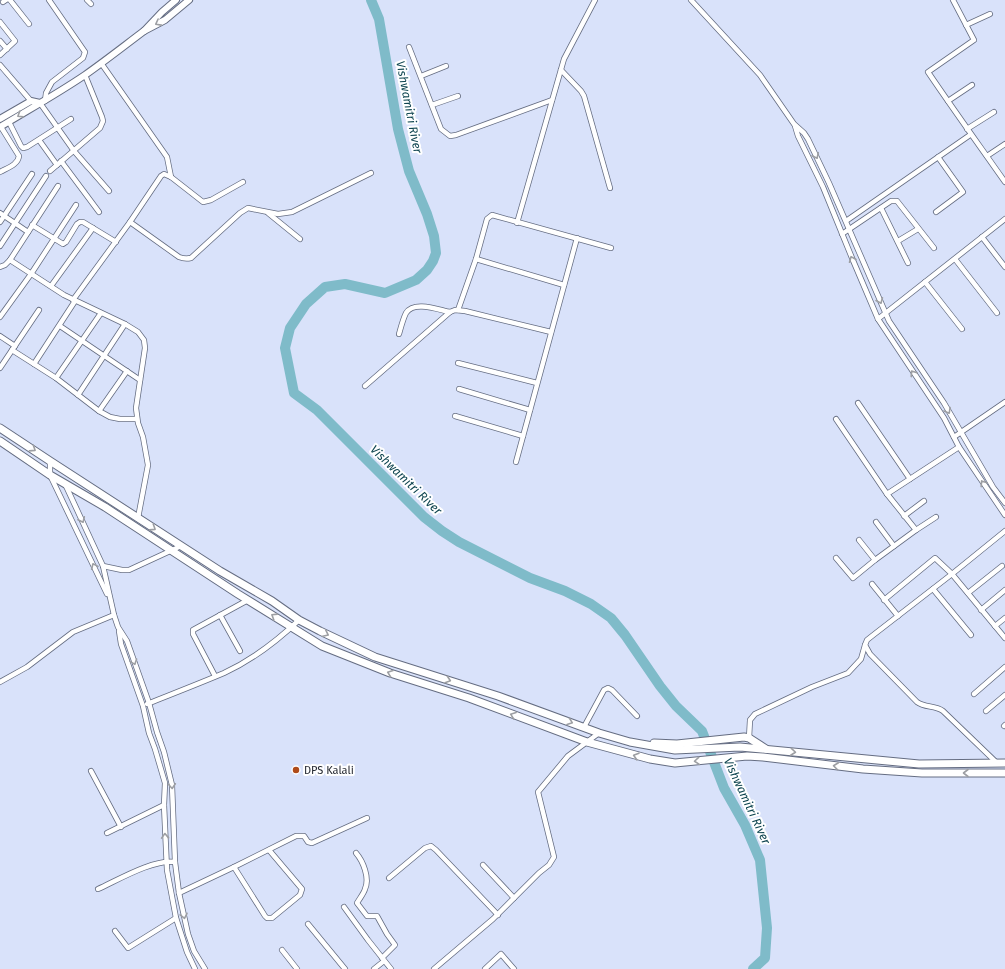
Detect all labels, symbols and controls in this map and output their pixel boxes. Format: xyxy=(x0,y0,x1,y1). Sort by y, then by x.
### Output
one-way arrow xyxy=(155,19,162,26)
water label: Vishwamitri River xyxy=(393,60,425,155)
one-way arrow xyxy=(17,110,24,117)
one-way arrow xyxy=(811,152,819,159)
one-way arrow xyxy=(849,255,857,263)
one-way arrow xyxy=(875,297,883,304)
one-way arrow xyxy=(910,370,918,377)
one-way arrow xyxy=(944,407,951,414)
water label: Vishwamitri River xyxy=(367,442,445,518)
one-way arrow xyxy=(29,444,36,452)
one-way arrow xyxy=(980,480,988,487)
one-way arrow xyxy=(77,515,85,523)
one-way arrow xyxy=(149,523,156,530)
one-way arrow xyxy=(91,563,99,570)
one-way arrow xyxy=(271,613,278,621)
one-way arrow xyxy=(322,629,330,637)
one-way arrow xyxy=(130,659,138,666)
one-way arrow xyxy=(386,670,393,678)
one-way arrow xyxy=(444,675,451,684)
one-way arrow xyxy=(510,711,517,719)
one-way arrow xyxy=(567,718,574,726)
one-way arrow xyxy=(790,747,796,756)
one-way arrow xyxy=(633,752,640,761)
one-way arrow xyxy=(694,756,700,765)
water label: Vishwamitri River xyxy=(721,756,773,847)
one-way arrow xyxy=(833,762,839,771)
place label: DPS Kalali xyxy=(304,764,354,777)
marker: DPS Kalali xyxy=(291,765,301,775)
one-way arrow xyxy=(963,769,969,778)
one-way arrow xyxy=(167,783,176,790)
one-way arrow xyxy=(161,833,170,839)
one-way arrow xyxy=(179,912,187,919)

